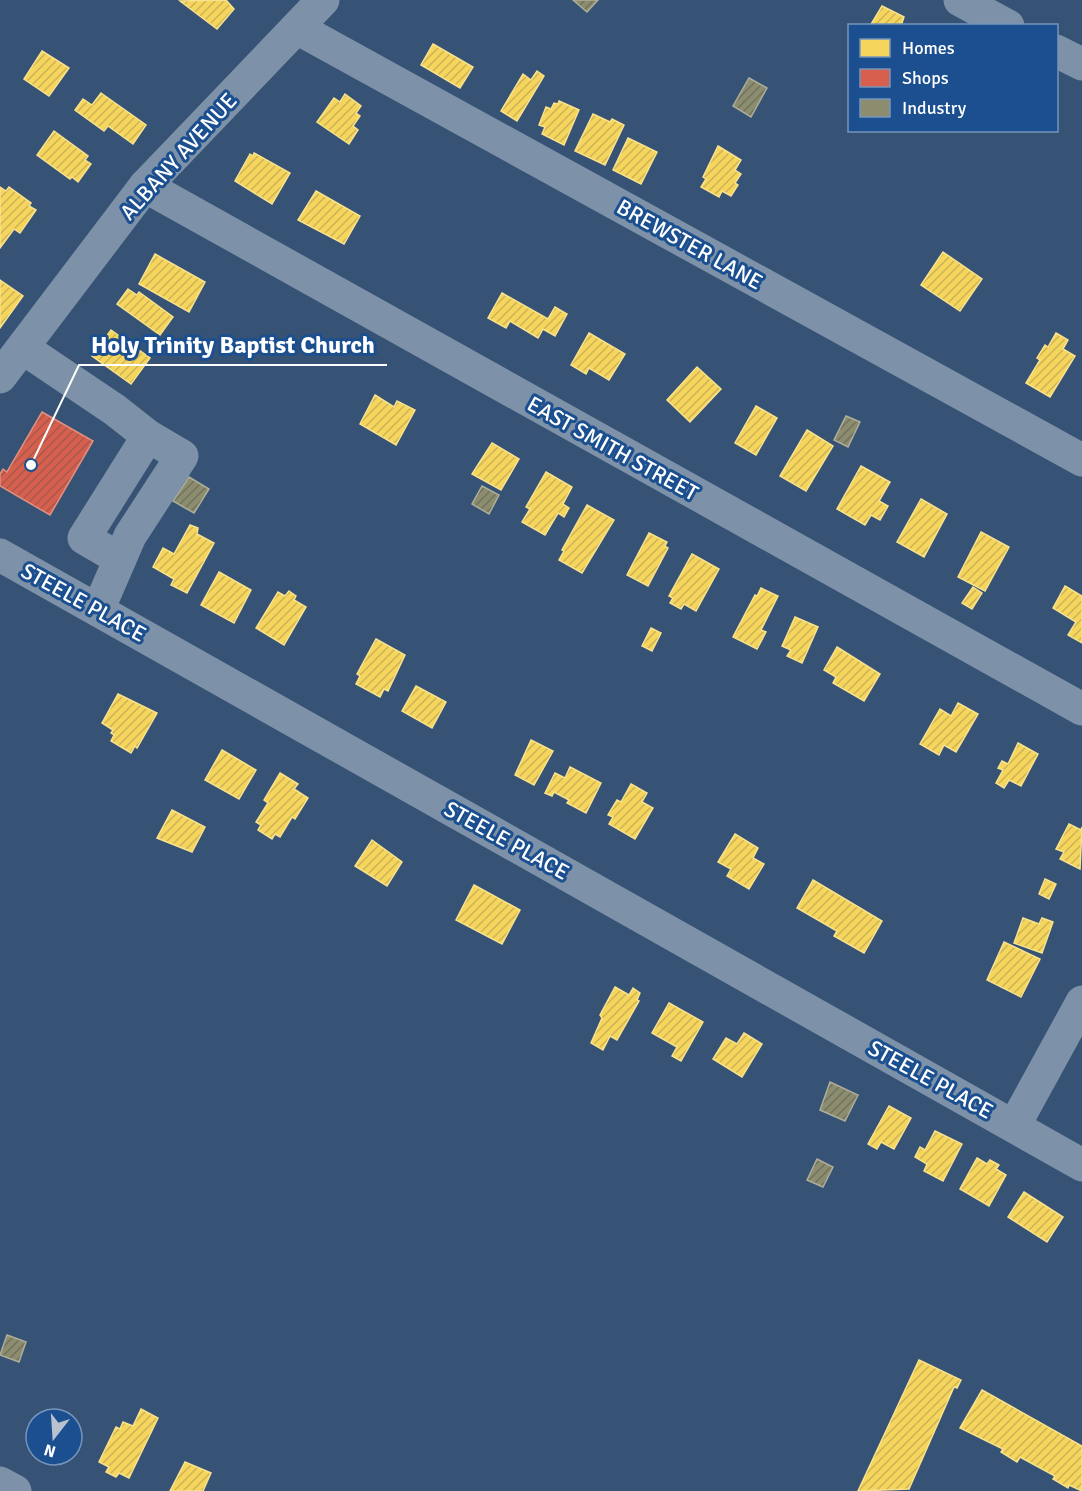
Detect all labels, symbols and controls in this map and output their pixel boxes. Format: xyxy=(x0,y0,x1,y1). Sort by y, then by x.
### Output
legend xyxy=(848,24,1058,132)
text: Homes xyxy=(902,37,955,59)
text: Shops xyxy=(902,67,949,89)
street label: ALBANY AVENUE xyxy=(114,87,243,226)
text: Industry xyxy=(902,97,967,119)
street label: BREWSTER LANE xyxy=(612,193,767,296)
callout: Holy Trinity Baptist Church xyxy=(79,323,387,365)
text: Holy Trinity Baptist Church xyxy=(91,330,375,360)
street label: EAST SMITH STREET xyxy=(523,390,703,507)
street label: STEELE PLACE xyxy=(17,557,151,648)
street label: STEELE PLACE xyxy=(440,795,574,886)
street label: STEELE PLACE xyxy=(864,1034,998,1125)
north arrow xyxy=(24,1407,84,1467)
text: N xyxy=(42,1439,58,1462)

